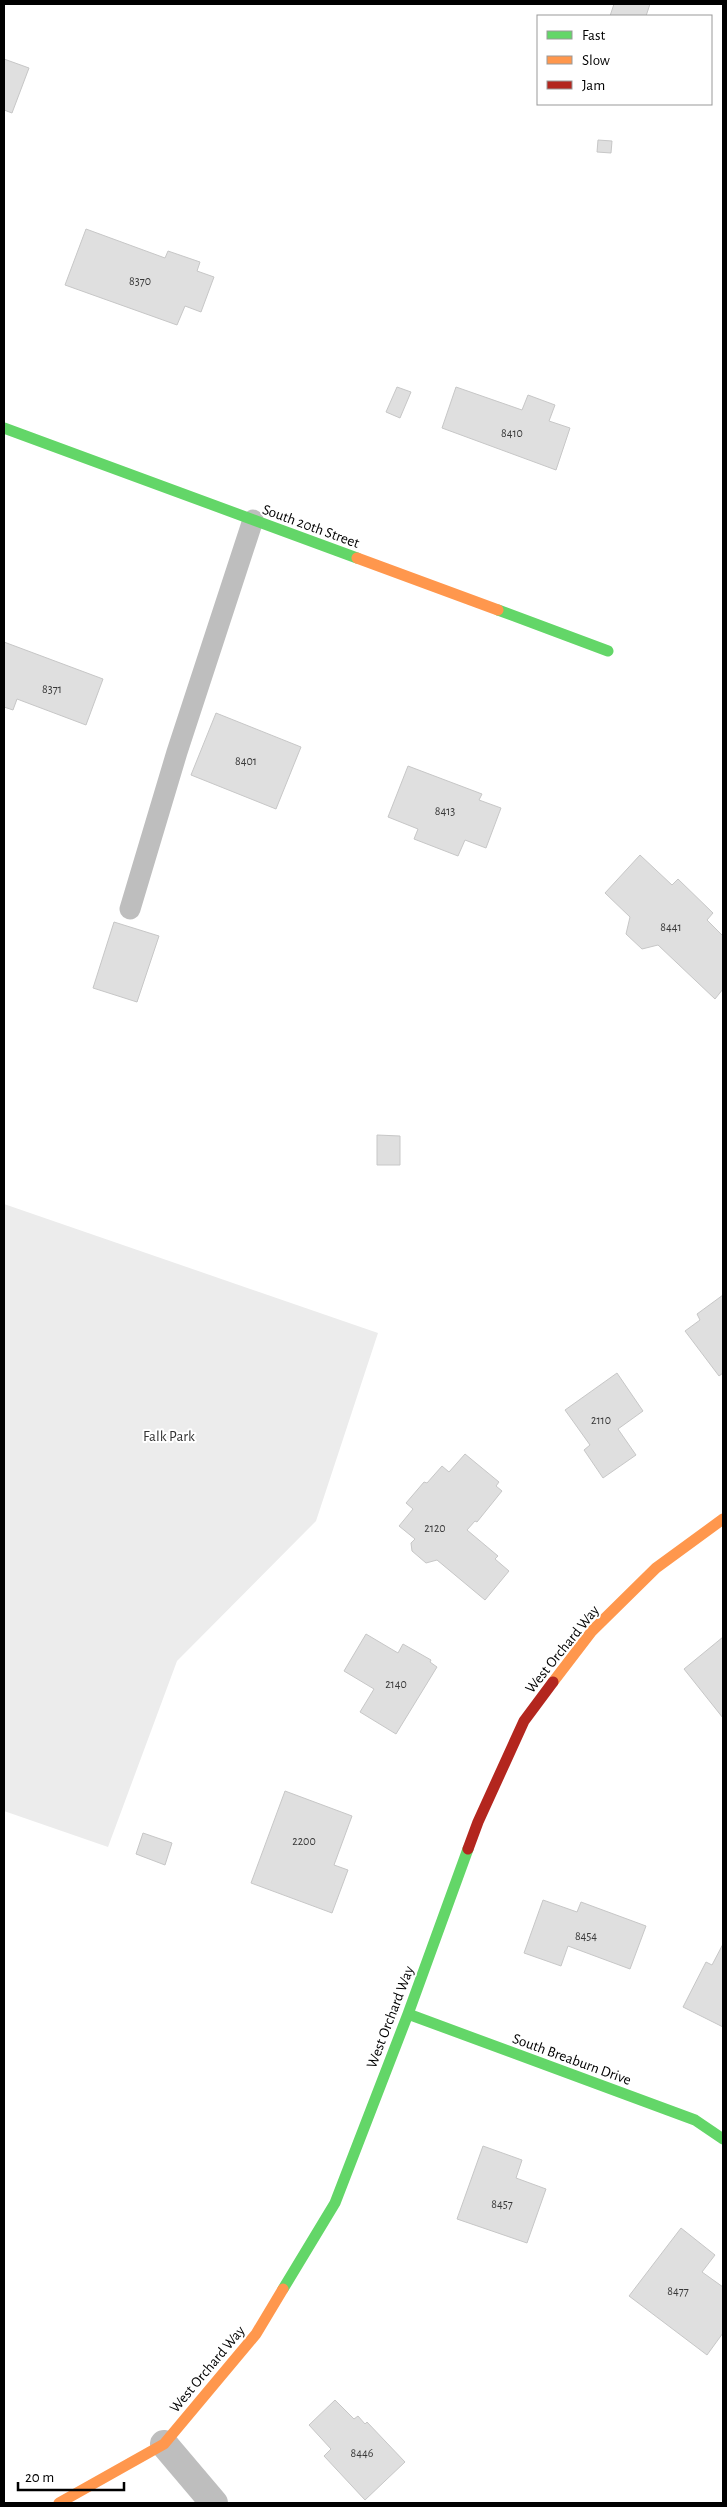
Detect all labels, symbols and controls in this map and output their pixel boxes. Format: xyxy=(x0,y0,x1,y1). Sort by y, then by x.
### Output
legend xyxy=(537,15,712,105)
text: Fast xyxy=(582,28,606,43)
text: Slow xyxy=(582,53,610,68)
text: Jam xyxy=(582,78,605,93)
house number: 8370 xyxy=(129,275,151,287)
house number: 8410 xyxy=(501,427,523,439)
street label: South 20th Street xyxy=(260,502,362,551)
house number: 8371 xyxy=(42,683,62,695)
house number: 8401 xyxy=(235,755,257,767)
house number: 8413 xyxy=(435,805,455,817)
house number: 8441 xyxy=(660,921,682,933)
house number: 2110 xyxy=(591,1414,611,1426)
park label: Falk Park xyxy=(143,1429,195,1444)
house number: 2120 xyxy=(424,1522,446,1534)
street label: West Orchard Way xyxy=(523,1602,603,1696)
house number: 2140 xyxy=(385,1678,407,1690)
house number: 2200 xyxy=(292,1835,316,1847)
house number: 8454 xyxy=(575,1930,597,1942)
street label: West Orchard Way xyxy=(364,1964,417,2070)
street label: South Breaburn Drive xyxy=(511,2031,633,2088)
house number: 8457 xyxy=(491,2198,513,2210)
house number: 8477 xyxy=(667,2285,689,2297)
street label: West Orchard Way xyxy=(167,2323,248,2416)
house number: 8446 xyxy=(351,2447,374,2459)
scale bar xyxy=(18,2460,124,2492)
text: 20 m xyxy=(25,2470,54,2485)

